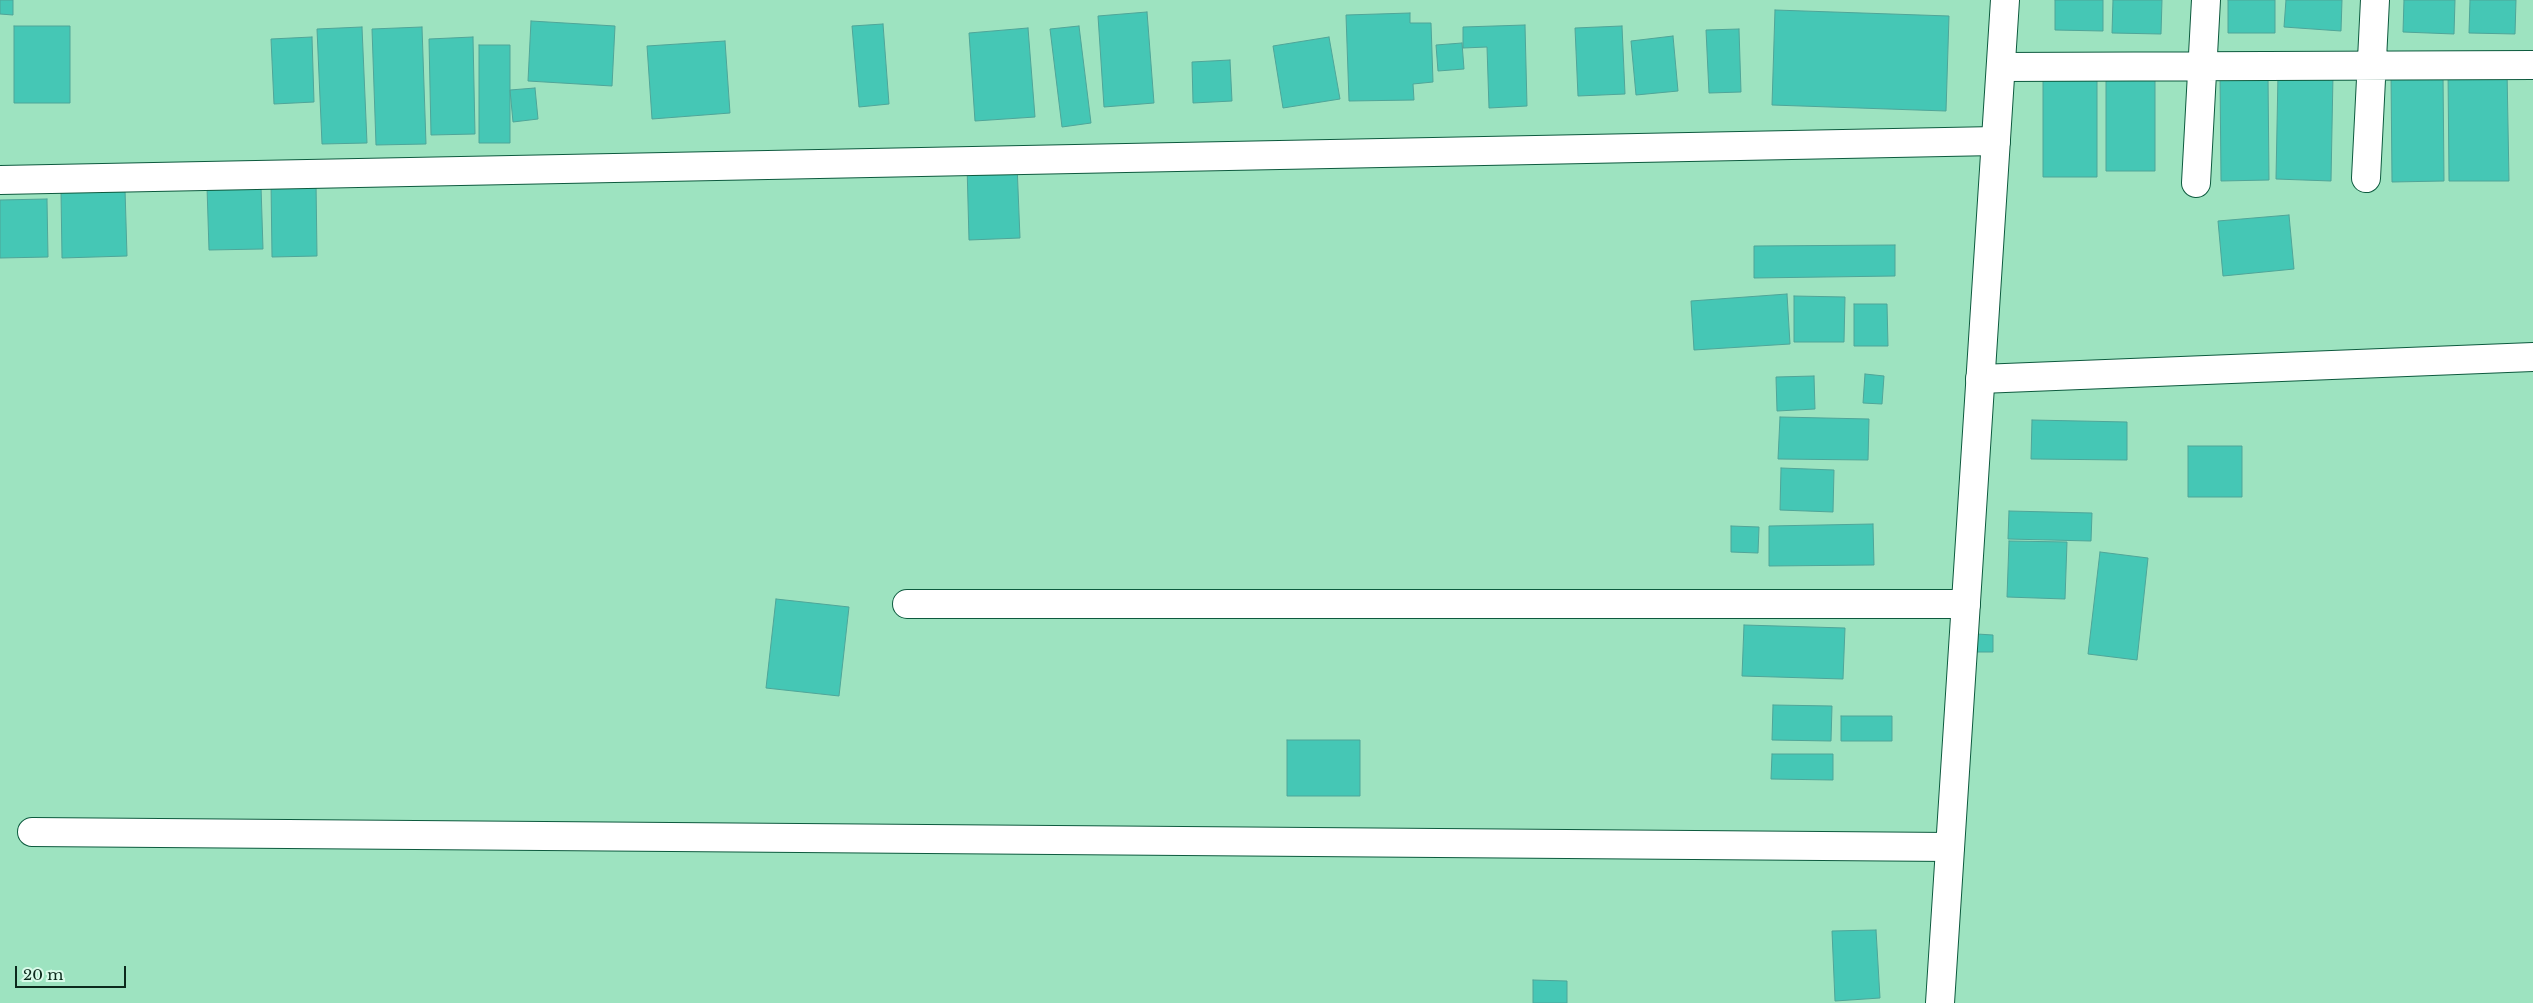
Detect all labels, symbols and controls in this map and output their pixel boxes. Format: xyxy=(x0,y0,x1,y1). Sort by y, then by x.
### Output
scale bar xyxy=(18,956,129,988)
text: 20 m xyxy=(23,965,63,984)

